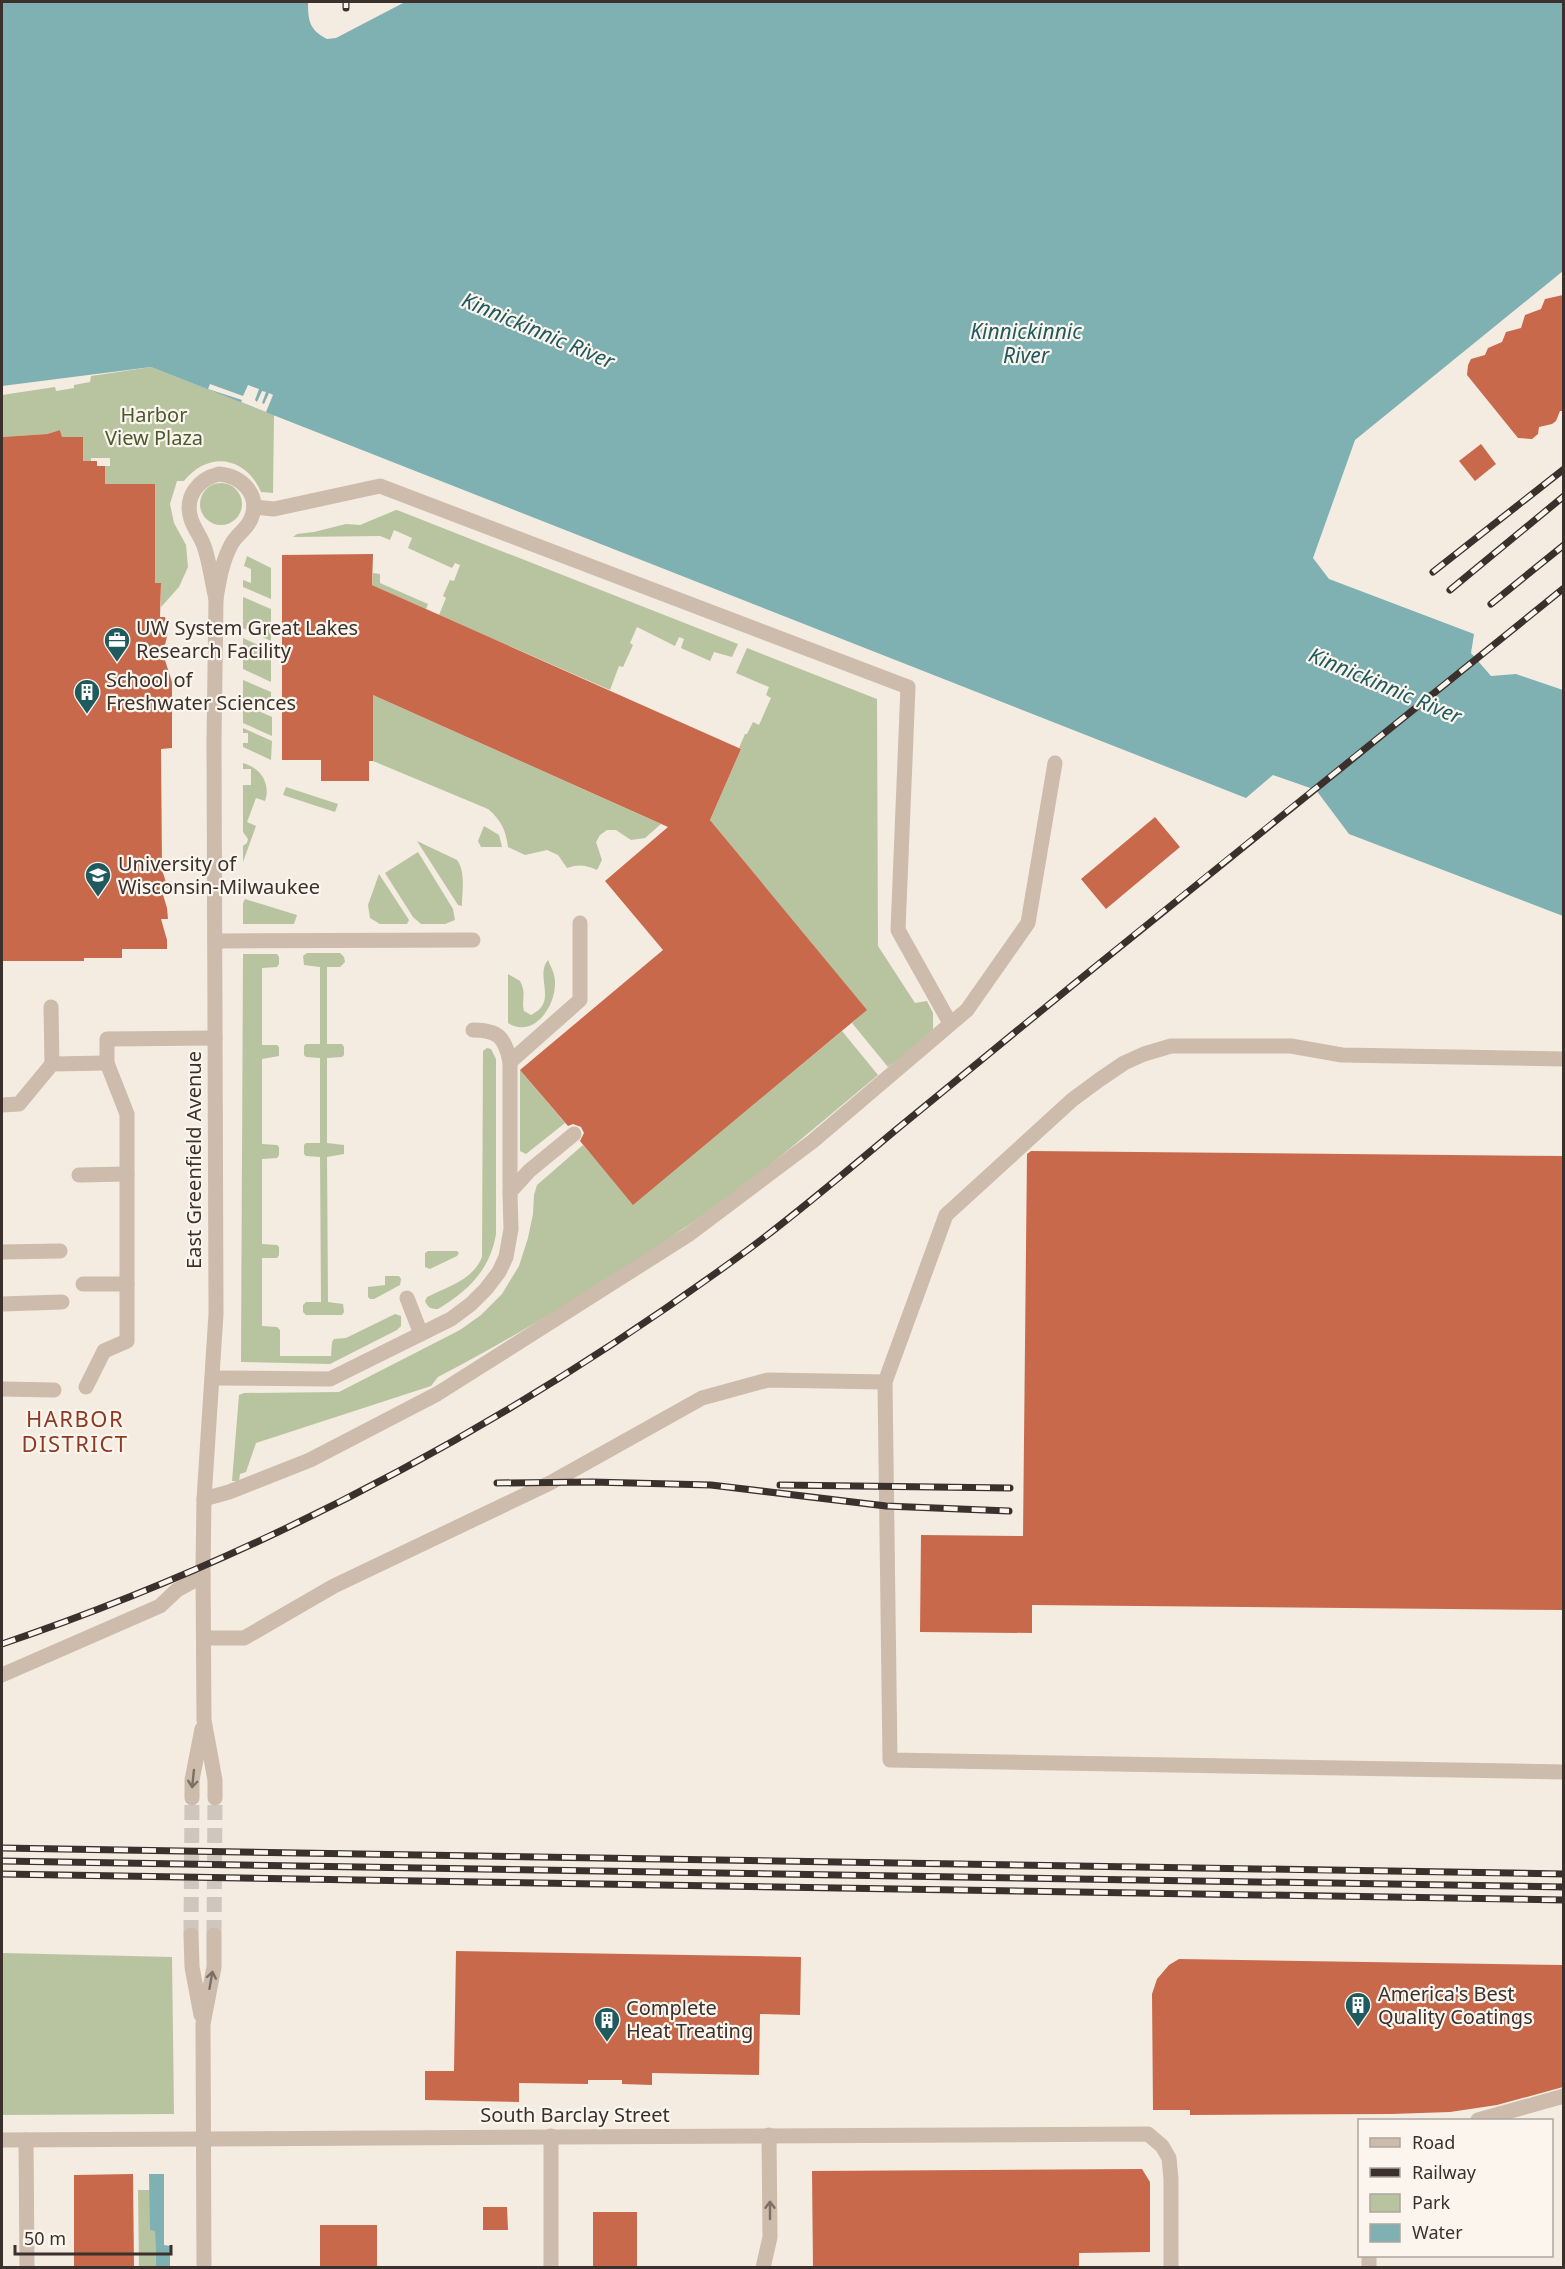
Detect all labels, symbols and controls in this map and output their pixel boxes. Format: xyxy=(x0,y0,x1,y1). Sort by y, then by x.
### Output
water label: Kinnickinnic River xyxy=(458,285,620,375)
water label: Kinnickinnic River xyxy=(970,317,1082,369)
park label: Harbor View Plaza xyxy=(105,401,203,451)
place label: UW System Great Lakes Research Facility xyxy=(136,614,358,664)
office icon: UW System Great Lakes Research Facility xyxy=(102,625,132,663)
water label: Kinnickinnic River xyxy=(1305,640,1467,730)
place label: School of Freshwater Sciences xyxy=(106,666,296,716)
building icon: School of Freshwater Sciences xyxy=(72,677,102,715)
place label: University of Wisconsin-Milwaukee xyxy=(118,850,320,900)
school or university icon: University of Wisconsin-Milwaukee xyxy=(83,860,113,898)
street label: East Greenfield Avenue xyxy=(180,1051,207,1269)
district label: HARBOR DISTRICT xyxy=(21,1403,129,1458)
one-way arrow xyxy=(187,1769,198,1789)
one-way arrow xyxy=(206,1970,217,1990)
place label: America's Best Quality Coatings xyxy=(1378,1980,1533,2030)
building icon: America's Best Quality Coatings xyxy=(1343,1990,1373,2028)
place label: Complete Heat Treating xyxy=(626,1994,753,2044)
building icon: Complete Heat Treating xyxy=(592,2005,622,2043)
street label: South Barclay Street xyxy=(480,2101,670,2128)
legend xyxy=(1358,2119,1553,2257)
text: Road xyxy=(1412,2130,1455,2154)
text: Railway xyxy=(1412,2160,1477,2184)
text: Park xyxy=(1412,2190,1450,2214)
one-way arrow xyxy=(764,2200,776,2220)
scale bar xyxy=(15,2218,171,2256)
text: Water xyxy=(1412,2220,1463,2244)
text: 50 m xyxy=(24,2226,66,2250)

